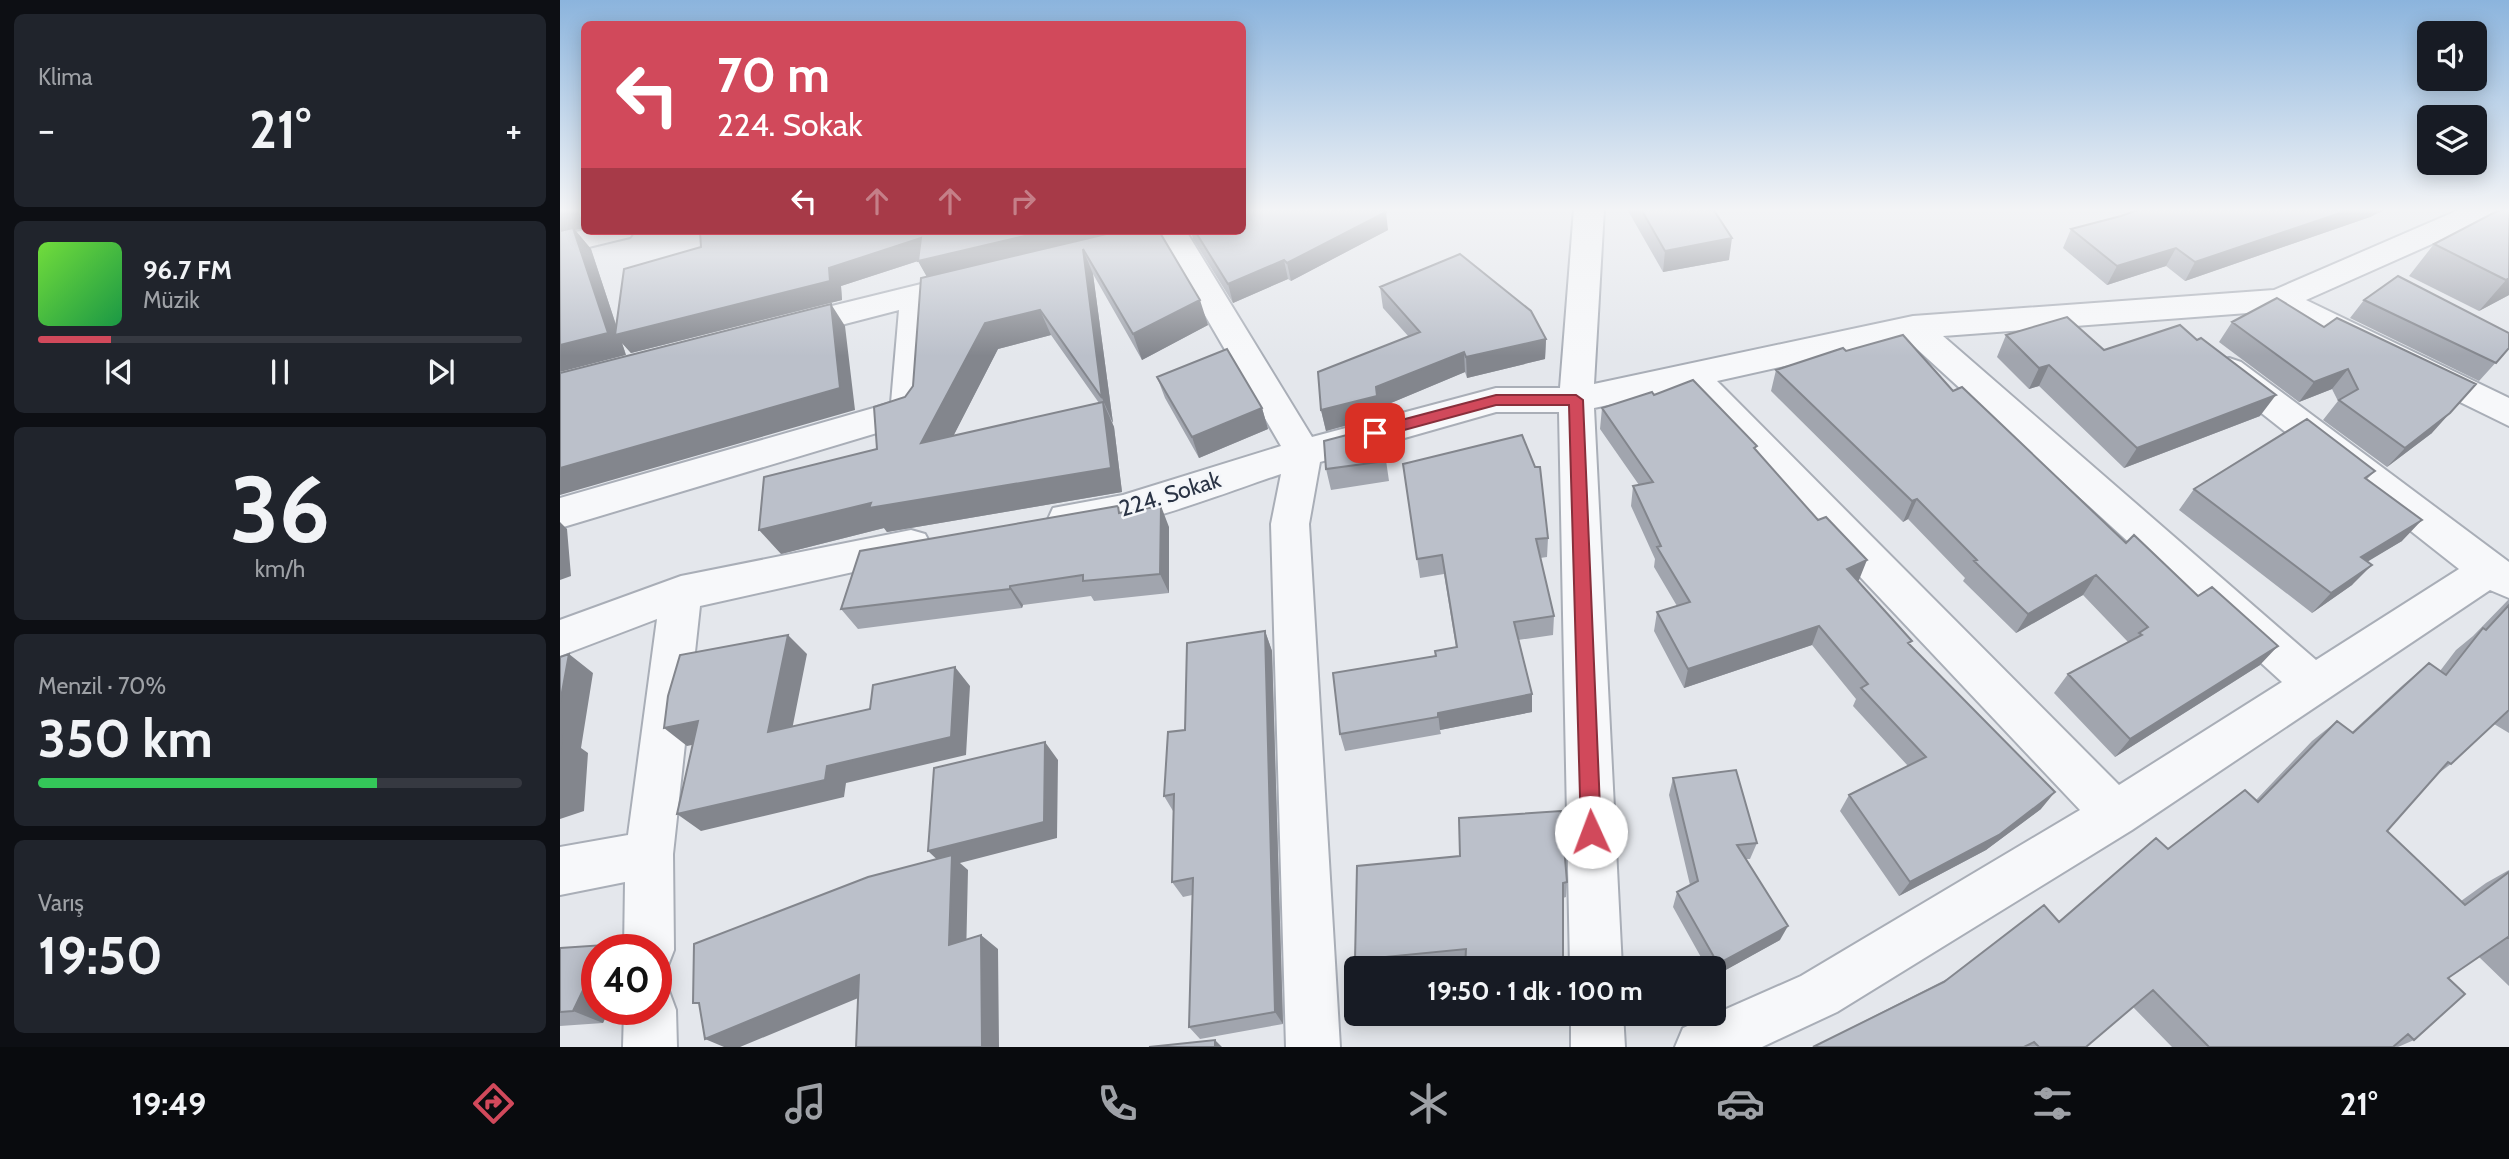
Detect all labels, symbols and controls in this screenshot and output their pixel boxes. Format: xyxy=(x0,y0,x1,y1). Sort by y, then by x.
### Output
map controls xyxy=(2417,21,2487,175)
button: sound xyxy=(2417,21,2487,91)
text: 70 m xyxy=(717,45,830,104)
icon: left xyxy=(602,49,693,140)
text: Klima xyxy=(38,63,93,91)
text: 21° xyxy=(249,98,311,161)
text: 224. Sokak xyxy=(717,105,863,144)
button: layers xyxy=(2417,105,2487,175)
text: − xyxy=(38,106,55,153)
text: + xyxy=(505,106,522,153)
icon: left xyxy=(785,182,823,220)
icon: ahead xyxy=(858,182,896,220)
icon: ahead xyxy=(931,182,969,220)
icon: right xyxy=(1004,182,1042,220)
text: 96.7 FM xyxy=(143,254,232,286)
text: Müzik xyxy=(143,286,199,314)
icon: previous xyxy=(100,353,138,391)
icon: pause xyxy=(261,353,299,391)
icon: next xyxy=(422,353,460,391)
pin xyxy=(1345,403,1405,463)
icon: arrive xyxy=(1356,414,1394,452)
text: 36 xyxy=(230,454,330,565)
street label: 224. Sokak xyxy=(1116,465,1225,523)
text: km/h xyxy=(255,555,305,583)
text: Menzil · 70% xyxy=(38,672,166,700)
text: 350 km xyxy=(38,707,213,770)
position arrow xyxy=(1554,795,1628,869)
text: Varış xyxy=(38,889,84,917)
text: 19:50 xyxy=(38,924,163,987)
speed limit sign: 40 xyxy=(581,934,672,1025)
text: 19:50 · 1 dk · 100 m xyxy=(1427,975,1643,1007)
icon: directions xyxy=(469,1079,518,1128)
icon: music xyxy=(781,1079,830,1128)
icon: phone xyxy=(1093,1079,1142,1128)
icon: climate xyxy=(1404,1079,1453,1128)
icon: car xyxy=(1716,1079,1765,1128)
icon: filters xyxy=(2028,1079,2077,1128)
text: 19:49 xyxy=(131,1084,206,1123)
text: 21° xyxy=(2340,1084,2378,1123)

